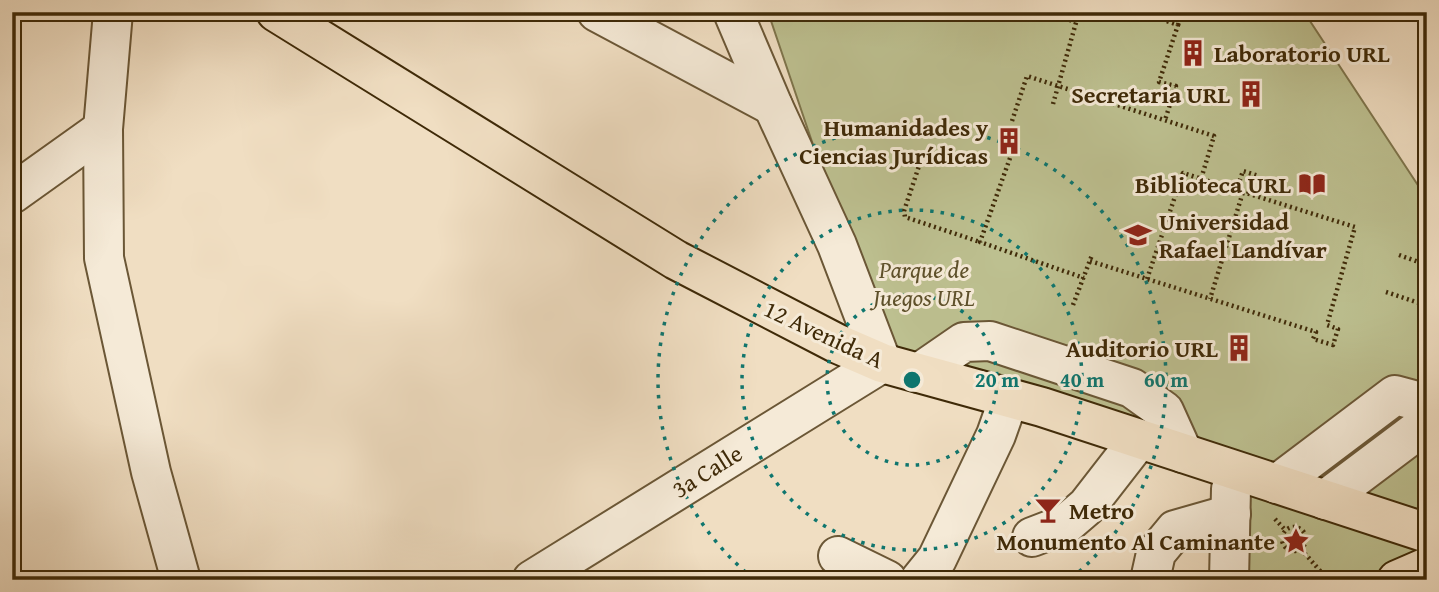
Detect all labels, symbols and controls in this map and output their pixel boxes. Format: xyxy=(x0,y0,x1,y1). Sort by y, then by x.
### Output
place label: Laboratorio URL xyxy=(1214,36,1390,71)
building icon: Laboratorio URL xyxy=(1178,38,1208,68)
place label: Secretaria URL xyxy=(1071,77,1231,112)
building icon: Secretaria URL xyxy=(1236,79,1266,109)
place label: Humanidades y Ciencias Jurídicas xyxy=(799,110,989,173)
building icon: Humanidades y Ciencias Jurídicas xyxy=(994,126,1024,156)
place label: Biblioteca URL xyxy=(1135,167,1292,202)
library icon: Biblioteca URL xyxy=(1297,169,1327,199)
place label: Universidad Rafael Landívar xyxy=(1159,204,1327,267)
school or university icon: Universidad Rafael Landívar xyxy=(1123,220,1153,250)
park label: Parque de Juegos URL xyxy=(869,252,975,315)
street label: 12 Avenida A xyxy=(758,291,890,377)
place label: Auditorio URL xyxy=(1066,331,1219,366)
building icon: Auditorio URL xyxy=(1224,333,1254,363)
text: 20 m xyxy=(975,364,1019,395)
text: 40 m xyxy=(1060,364,1104,395)
text: 60 m xyxy=(1144,364,1188,395)
centre of rings xyxy=(900,368,924,392)
street label: 3a Calle xyxy=(665,436,749,506)
place label: Metro xyxy=(1069,493,1134,528)
bar icon: Metro xyxy=(1033,495,1063,525)
place label: Monumento Al Caminante xyxy=(996,524,1275,559)
place icon: Monumento Al Caminante xyxy=(1281,526,1311,556)

